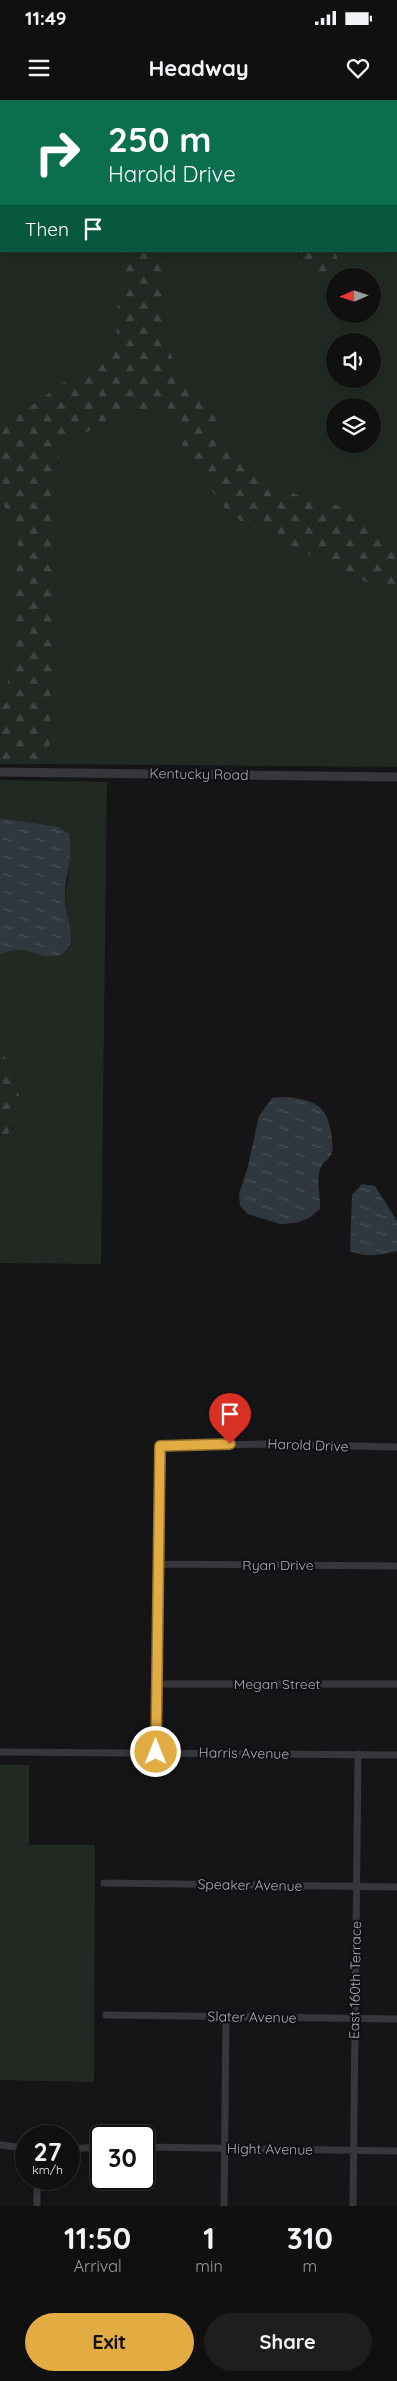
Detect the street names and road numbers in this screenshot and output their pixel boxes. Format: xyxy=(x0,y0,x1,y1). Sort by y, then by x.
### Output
street label: Kentucky Road xyxy=(149,764,249,784)
street label: Harold Drive xyxy=(267,1435,349,1455)
street label: Ryan Drive xyxy=(242,1556,314,1574)
street label: Megan Street xyxy=(234,1675,321,1693)
street label: Harris Avenue xyxy=(199,1743,290,1763)
street label: Speaker Avenue xyxy=(197,1875,303,1895)
street label: East 160th Terrace xyxy=(345,1921,365,2039)
street label: Slater Avenue xyxy=(207,2007,297,2027)
street label: Hight Avenue xyxy=(227,2139,313,2159)

